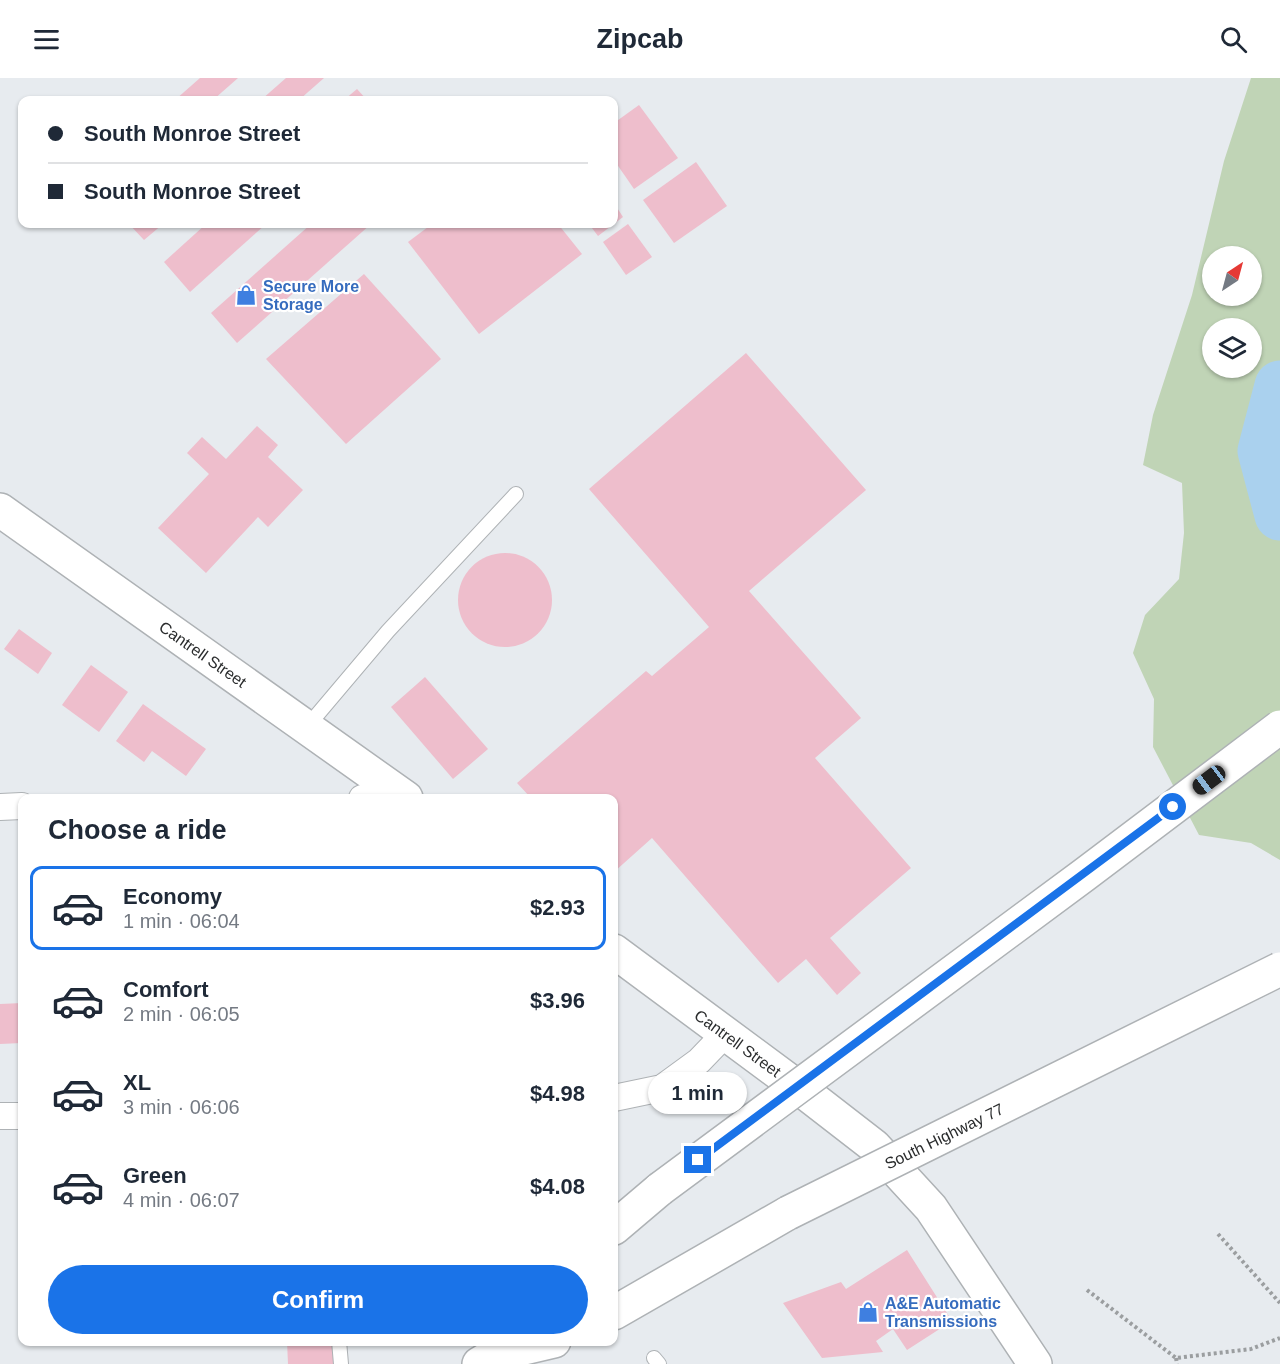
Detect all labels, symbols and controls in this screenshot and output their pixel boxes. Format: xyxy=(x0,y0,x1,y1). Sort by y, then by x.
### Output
icon: menu xyxy=(30,23,63,56)
icon: search xyxy=(1217,23,1250,56)
text: Zipcab xyxy=(596,24,684,54)
text: South Monroe Street xyxy=(84,121,300,146)
text: South Monroe Street xyxy=(84,179,300,204)
north arrow xyxy=(1202,246,1262,306)
map controls xyxy=(1202,246,1262,378)
place label: Secure More Storage xyxy=(263,278,359,313)
shop icon: Secure More Storage xyxy=(234,283,258,307)
button: layers xyxy=(1202,318,1262,378)
street label: Cantrell Street xyxy=(156,618,250,691)
car xyxy=(1189,762,1229,798)
route start xyxy=(1159,793,1186,820)
text: Choose a ride xyxy=(48,815,227,845)
icon: car xyxy=(51,881,105,935)
text: Economy xyxy=(123,884,222,909)
text: $2.93 xyxy=(530,895,585,920)
text: 1 min · 06:04 xyxy=(123,910,240,932)
icon: car xyxy=(51,974,105,1028)
text: Comfort xyxy=(123,977,209,1002)
text: $3.96 xyxy=(530,988,585,1013)
text: 2 min · 06:05 xyxy=(123,1003,240,1025)
street label: Cantrell Street xyxy=(691,1006,785,1081)
icon: car xyxy=(51,1067,105,1121)
text: XL xyxy=(123,1070,151,1095)
callout: 1 min xyxy=(648,1073,748,1115)
text: $4.98 xyxy=(530,1081,585,1106)
text: 1 min xyxy=(671,1082,724,1104)
text: 3 min · 06:06 xyxy=(123,1096,240,1118)
street label: South Highway 77 xyxy=(882,1100,1006,1173)
route end xyxy=(684,1146,711,1173)
icon: car xyxy=(51,1160,105,1214)
text: Green xyxy=(123,1163,187,1188)
text: $4.08 xyxy=(530,1174,585,1199)
text: 4 min · 06:07 xyxy=(123,1189,240,1211)
button: Confirm xyxy=(48,1265,588,1334)
place label: A&E Automatic Transmissions xyxy=(885,1295,1001,1330)
shop icon: A&E Automatic Transmissions xyxy=(856,1300,880,1324)

